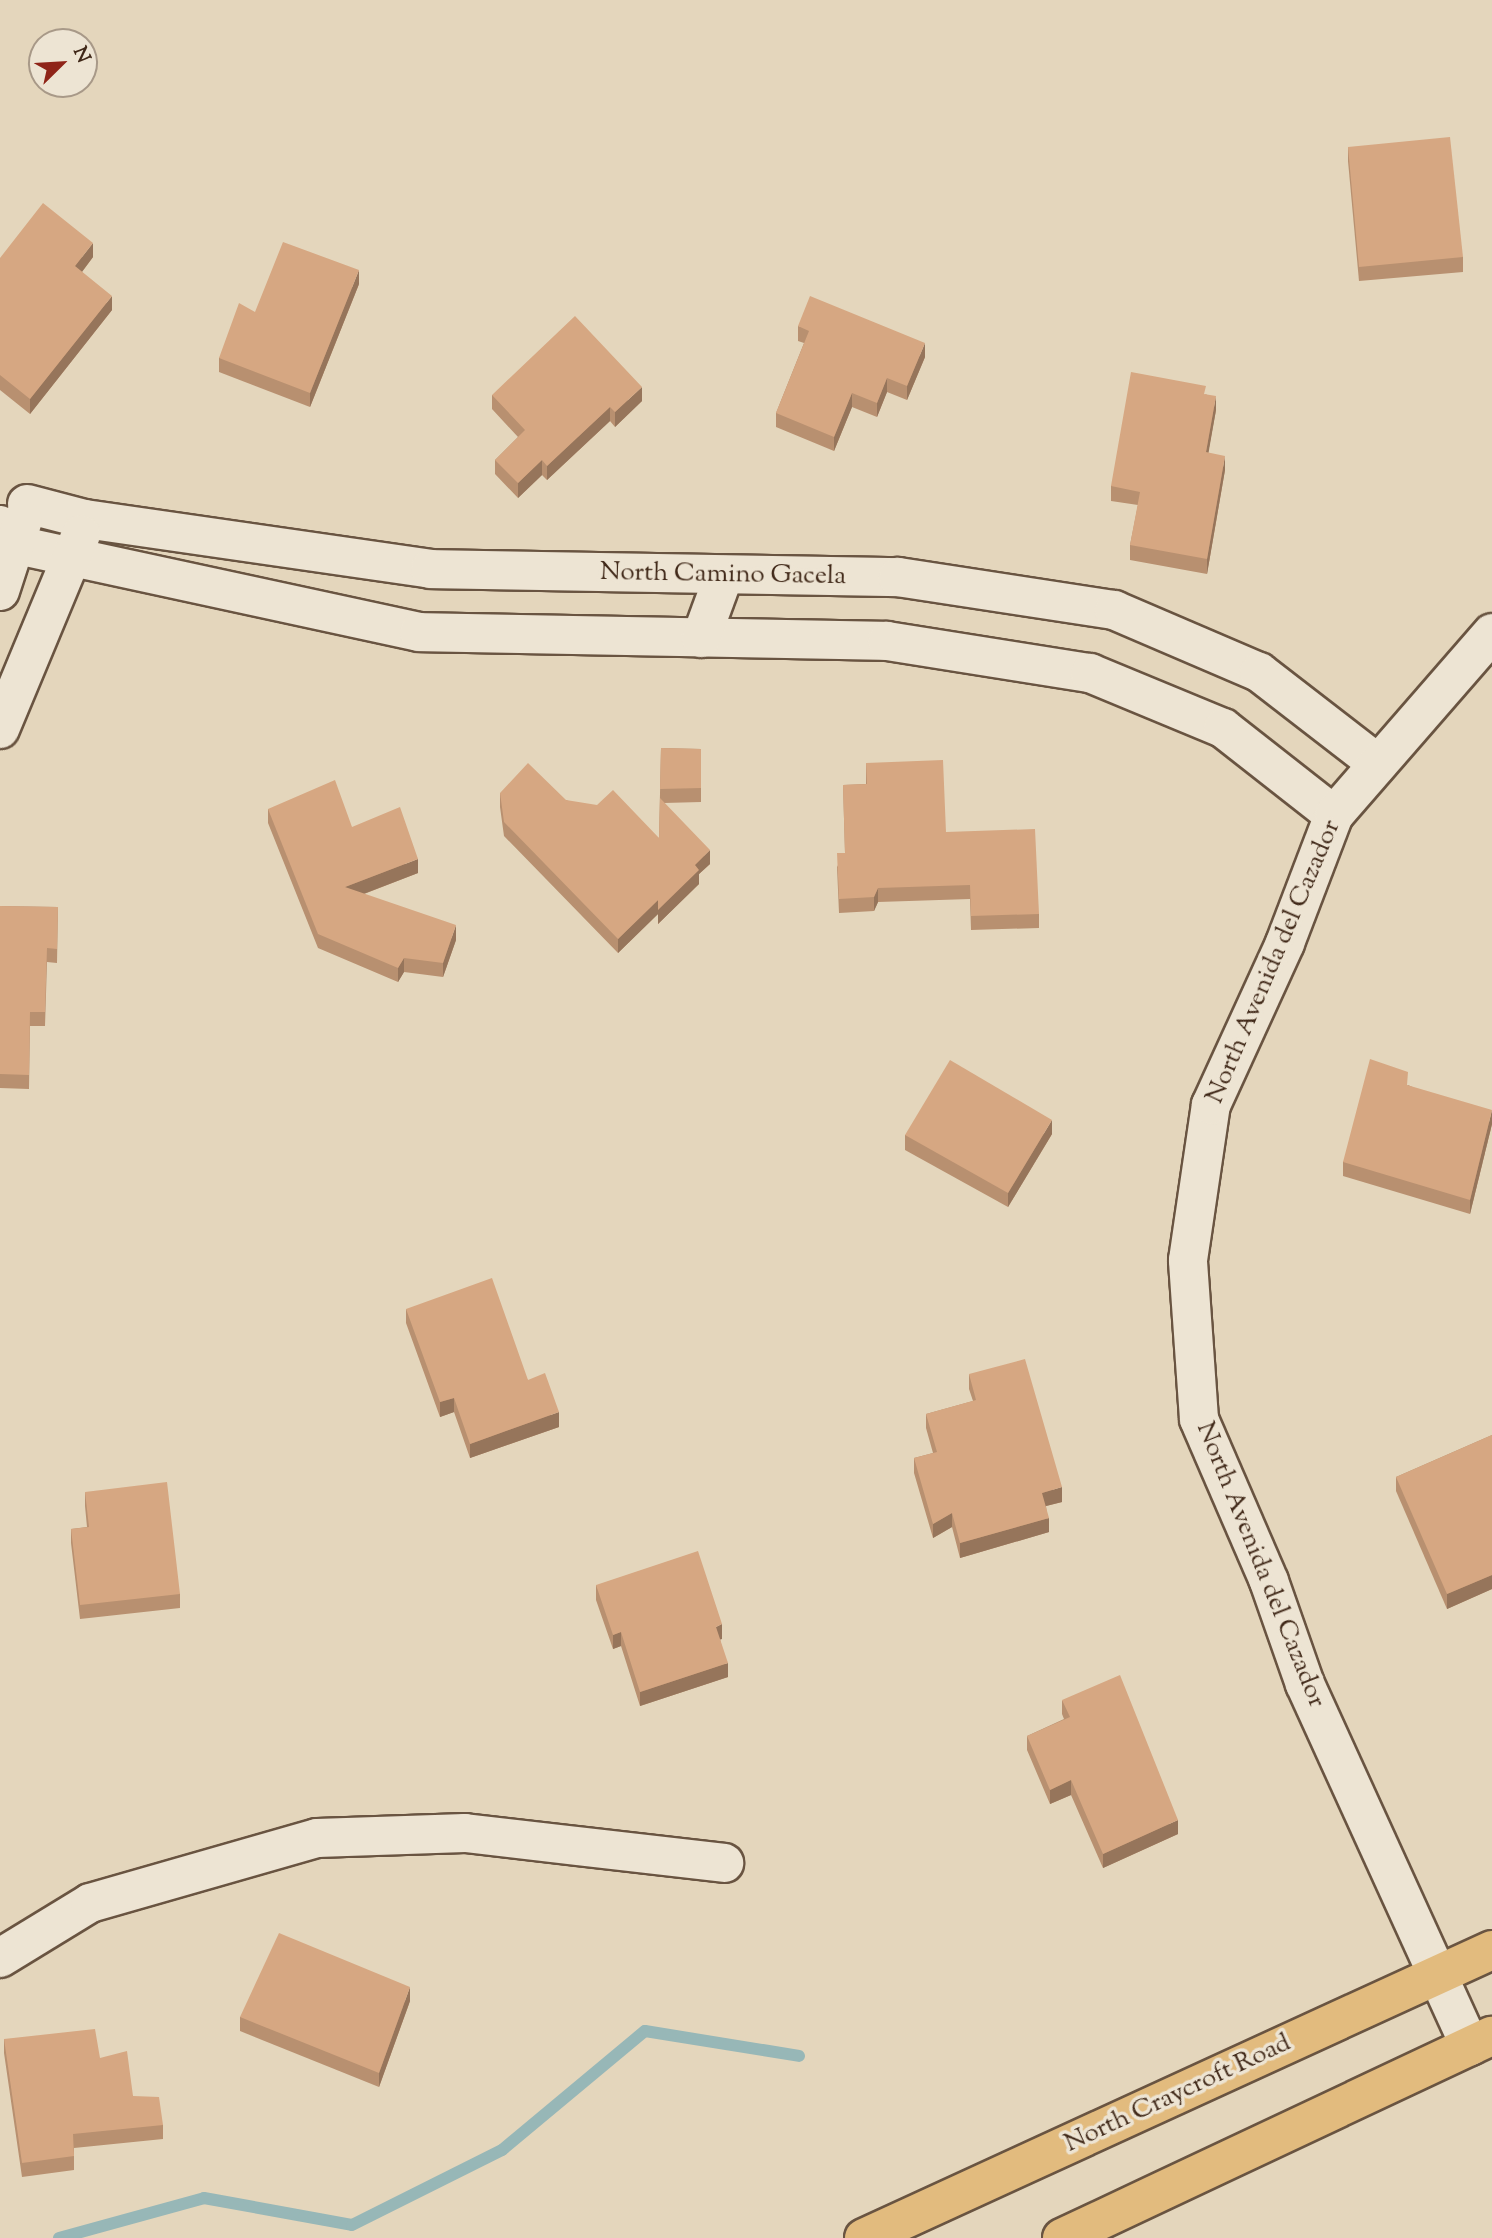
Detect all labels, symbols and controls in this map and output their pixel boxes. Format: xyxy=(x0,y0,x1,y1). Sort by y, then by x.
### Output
north arrow xyxy=(28,28,98,98)
text: N xyxy=(65,43,96,67)
street label: North Camino Gacela xyxy=(600,557,846,593)
street label: North Avenida del Cazador xyxy=(1200,815,1348,1109)
street label: North Avenida del Cazador xyxy=(1188,1418,1332,1712)
street label: North Craycroft Road xyxy=(1060,2028,1296,2160)

